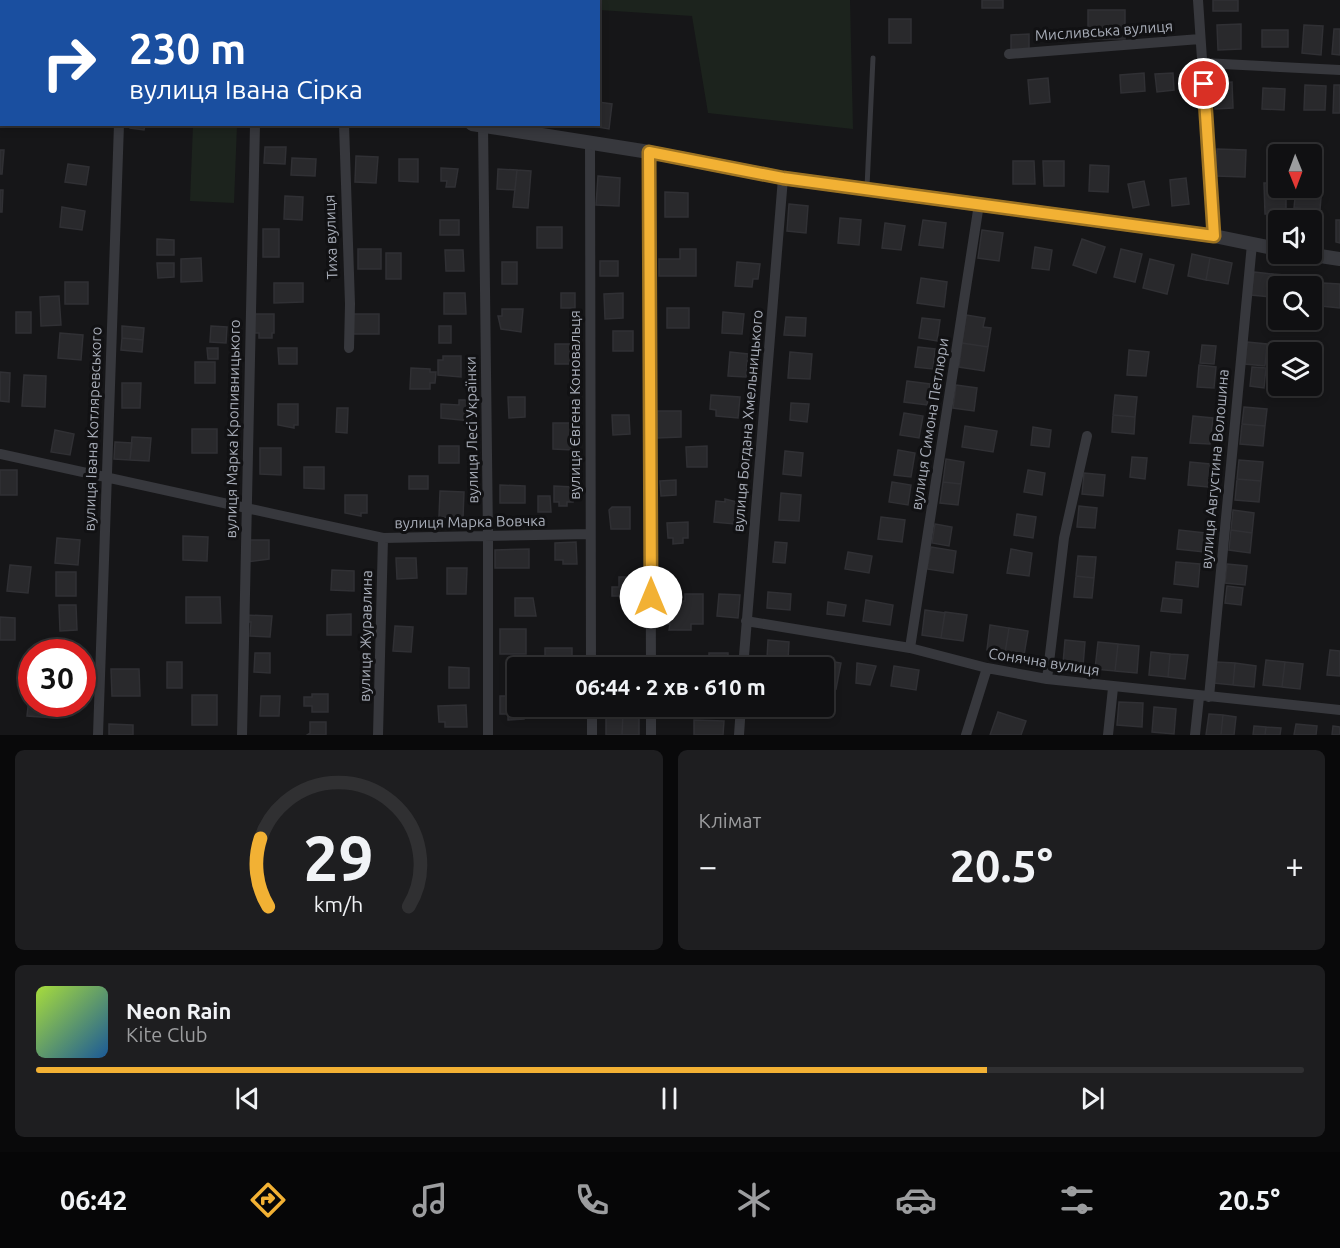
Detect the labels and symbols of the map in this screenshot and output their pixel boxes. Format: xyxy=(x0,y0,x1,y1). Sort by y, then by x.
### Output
street label: Мисливська вулиця xyxy=(1034,17,1174,44)
pin xyxy=(1178,58,1229,109)
north arrow xyxy=(1268,144,1322,198)
street label: Тиха вулиця xyxy=(321,194,340,280)
street label: вулиця Богдана Хмельницького xyxy=(729,309,766,533)
street label: вулиця Євгена Коновальця xyxy=(566,310,583,500)
street label: вулиця Марка Кропивницького xyxy=(222,319,243,539)
street label: вулиця Івана Котляревського xyxy=(80,326,105,532)
street label: вулиця Симона Петлюри xyxy=(907,337,952,511)
street label: вулиця Лесі Українки xyxy=(462,356,481,504)
street label: вулиця Августина Волошина xyxy=(1197,368,1232,570)
street label: вулиця Марка Вовчка xyxy=(394,512,546,531)
position arrow xyxy=(619,565,683,629)
street label: вулиця Журавлина xyxy=(356,570,375,702)
speed limit sign: 30 xyxy=(18,639,96,717)
street label: Сонячна вулиця xyxy=(987,644,1101,679)

